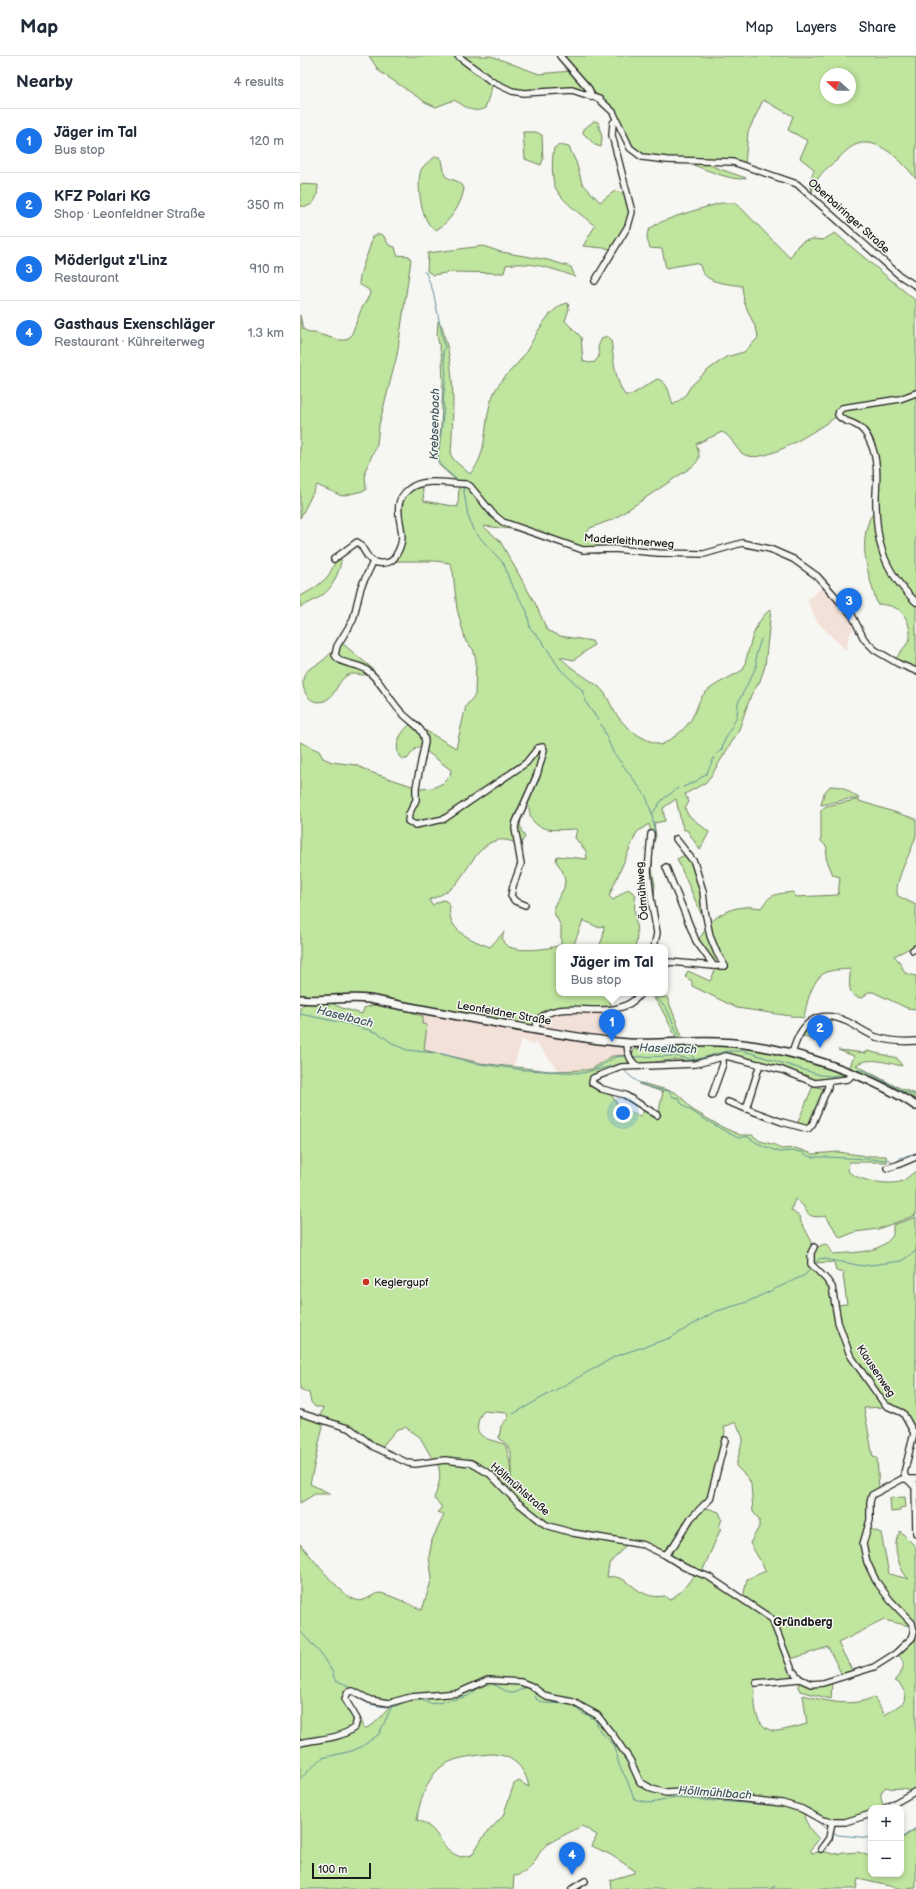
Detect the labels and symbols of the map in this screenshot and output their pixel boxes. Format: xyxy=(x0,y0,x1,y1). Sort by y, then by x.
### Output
north arrow xyxy=(820,68,856,104)
street label: Oberbairinger Straße xyxy=(806,176,893,256)
water label: Krebsenbach xyxy=(427,388,443,460)
street label: Maderleithnerweg xyxy=(583,531,675,551)
pin: 3 xyxy=(836,588,862,621)
street label: Ödmühlweg xyxy=(632,861,651,921)
street label: Leonfeldner Straße xyxy=(456,998,553,1028)
water label: Haselbach xyxy=(315,1003,375,1031)
pin: 1 xyxy=(599,1009,625,1042)
pin: 2 xyxy=(807,1015,833,1048)
water label: Haselbach xyxy=(639,1040,698,1058)
your location xyxy=(613,1103,633,1123)
place label: Keglergupf xyxy=(374,1276,429,1289)
marker: Keglergupf xyxy=(361,1277,371,1287)
street label: Klausenweg xyxy=(854,1342,898,1400)
street label: Höllmühlstraße xyxy=(488,1460,553,1519)
district label: Gründberg xyxy=(773,1615,833,1630)
water label: Höllmühlbach xyxy=(678,1783,753,1803)
pin: 4 xyxy=(559,1842,585,1875)
scale bar xyxy=(312,1861,371,1880)

